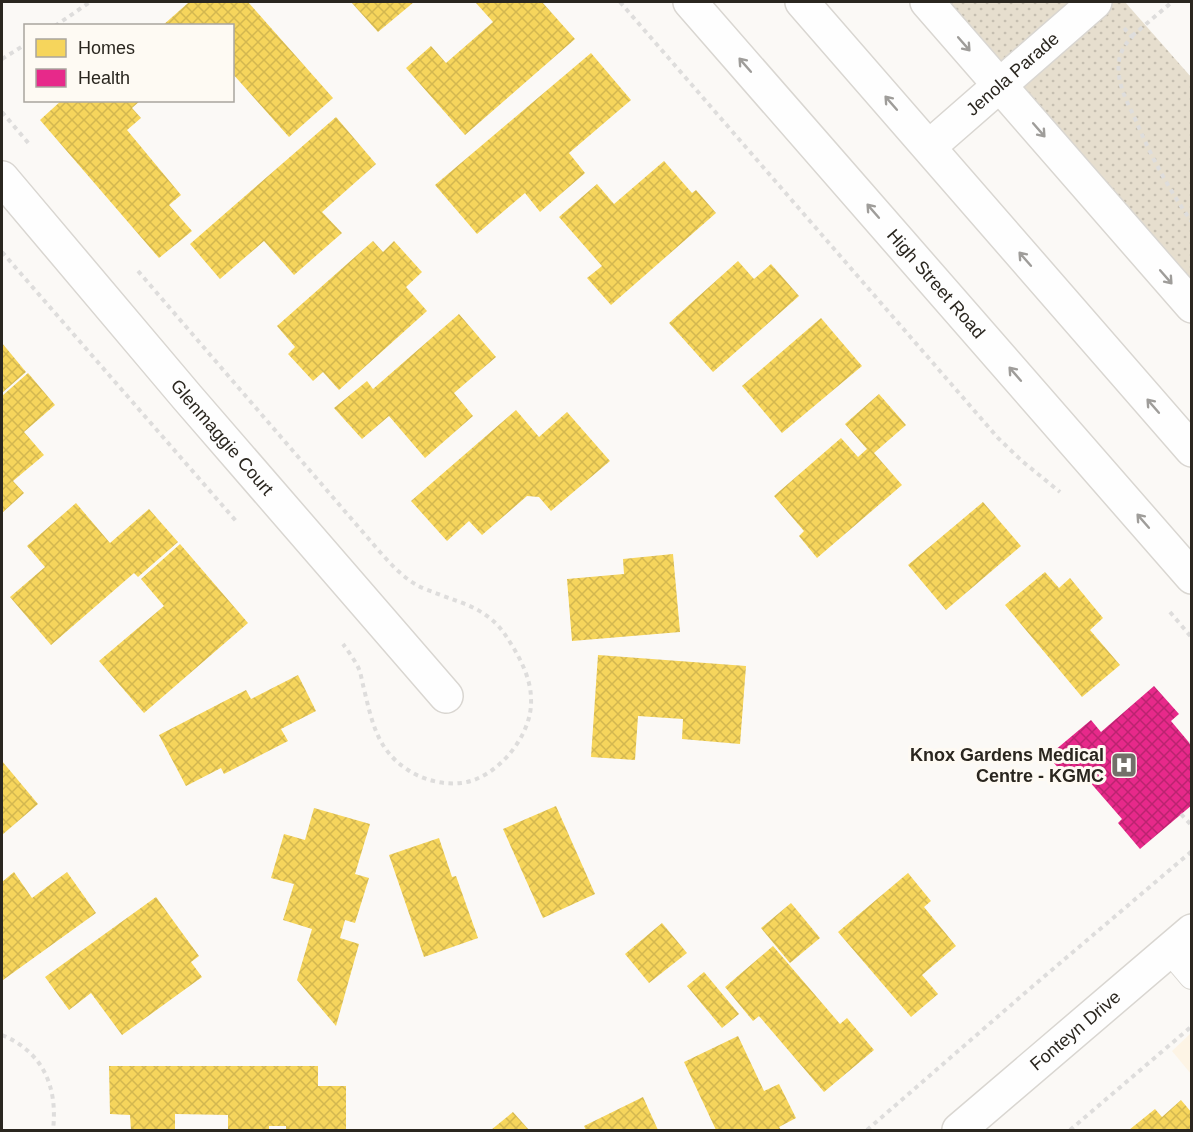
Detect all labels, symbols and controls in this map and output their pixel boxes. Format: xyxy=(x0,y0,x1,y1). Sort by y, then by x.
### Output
legend xyxy=(24,24,234,102)
street label: Jenola Parade xyxy=(962,28,1063,120)
one-way arrow xyxy=(957,36,971,51)
text: Homes xyxy=(78,38,135,58)
one-way arrow xyxy=(738,57,752,72)
text: Health xyxy=(78,68,130,88)
one-way arrow xyxy=(884,96,898,111)
one-way arrow xyxy=(1032,122,1045,138)
one-way arrow xyxy=(866,204,880,219)
street label: High Street Road xyxy=(883,225,989,342)
one-way arrow xyxy=(1019,251,1032,267)
one-way arrow xyxy=(1159,269,1173,284)
one-way arrow xyxy=(1008,367,1022,382)
street label: Glenmaggie Court xyxy=(167,375,277,499)
one-way arrow xyxy=(1146,399,1160,414)
one-way arrow xyxy=(1136,514,1150,529)
place label: Knox Gardens Medical Centre - KGMC xyxy=(910,745,1104,786)
hospital icon: Knox Gardens Medical Centre - KGMC xyxy=(1109,750,1139,780)
street label: Fonteyn Drive xyxy=(1026,987,1124,1075)

